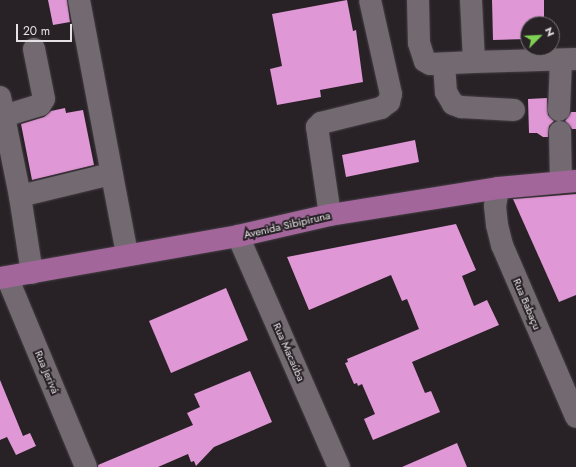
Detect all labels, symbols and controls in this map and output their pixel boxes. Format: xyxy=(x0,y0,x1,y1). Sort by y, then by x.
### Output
scale bar xyxy=(18,16,74,42)
north arrow xyxy=(520,16,560,56)
text: 20 m xyxy=(23,22,50,40)
text: N xyxy=(541,24,559,39)
street label: Avenida Sibipiruna xyxy=(242,209,332,241)
street label: Rua Babaçu xyxy=(510,276,544,332)
street label: Rua Macaúba xyxy=(270,321,308,383)
street label: Rua Jerivá xyxy=(32,348,62,396)

